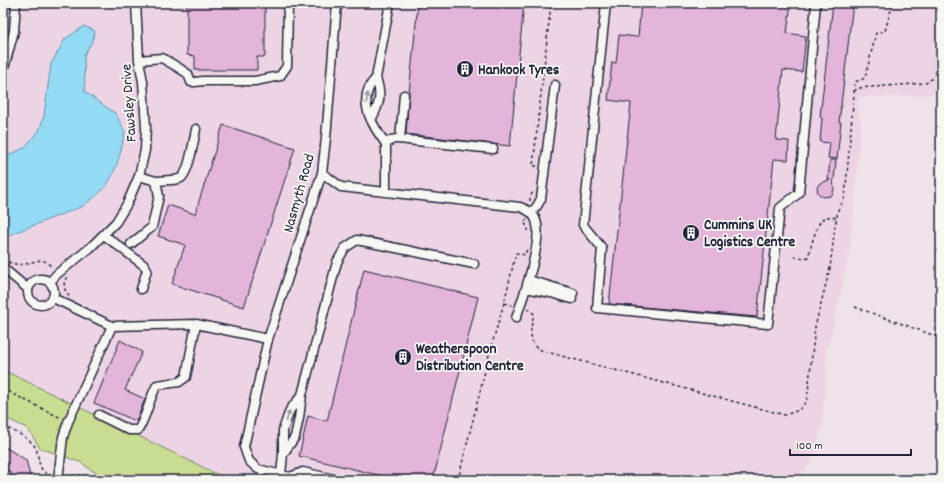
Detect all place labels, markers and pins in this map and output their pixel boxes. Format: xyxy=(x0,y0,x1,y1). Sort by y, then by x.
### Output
building icon: Hankook Tyres xyxy=(455,59,475,79)
place label: Hankook Tyres xyxy=(478,60,559,82)
place label: Cummins UK Logistics Centre xyxy=(704,215,796,254)
building icon: Cummins UK Logistics Centre xyxy=(681,223,701,243)
place label: Weatherspoon Distribution Centre xyxy=(416,339,524,378)
building icon: Weatherspoon Distribution Centre xyxy=(393,347,413,367)

